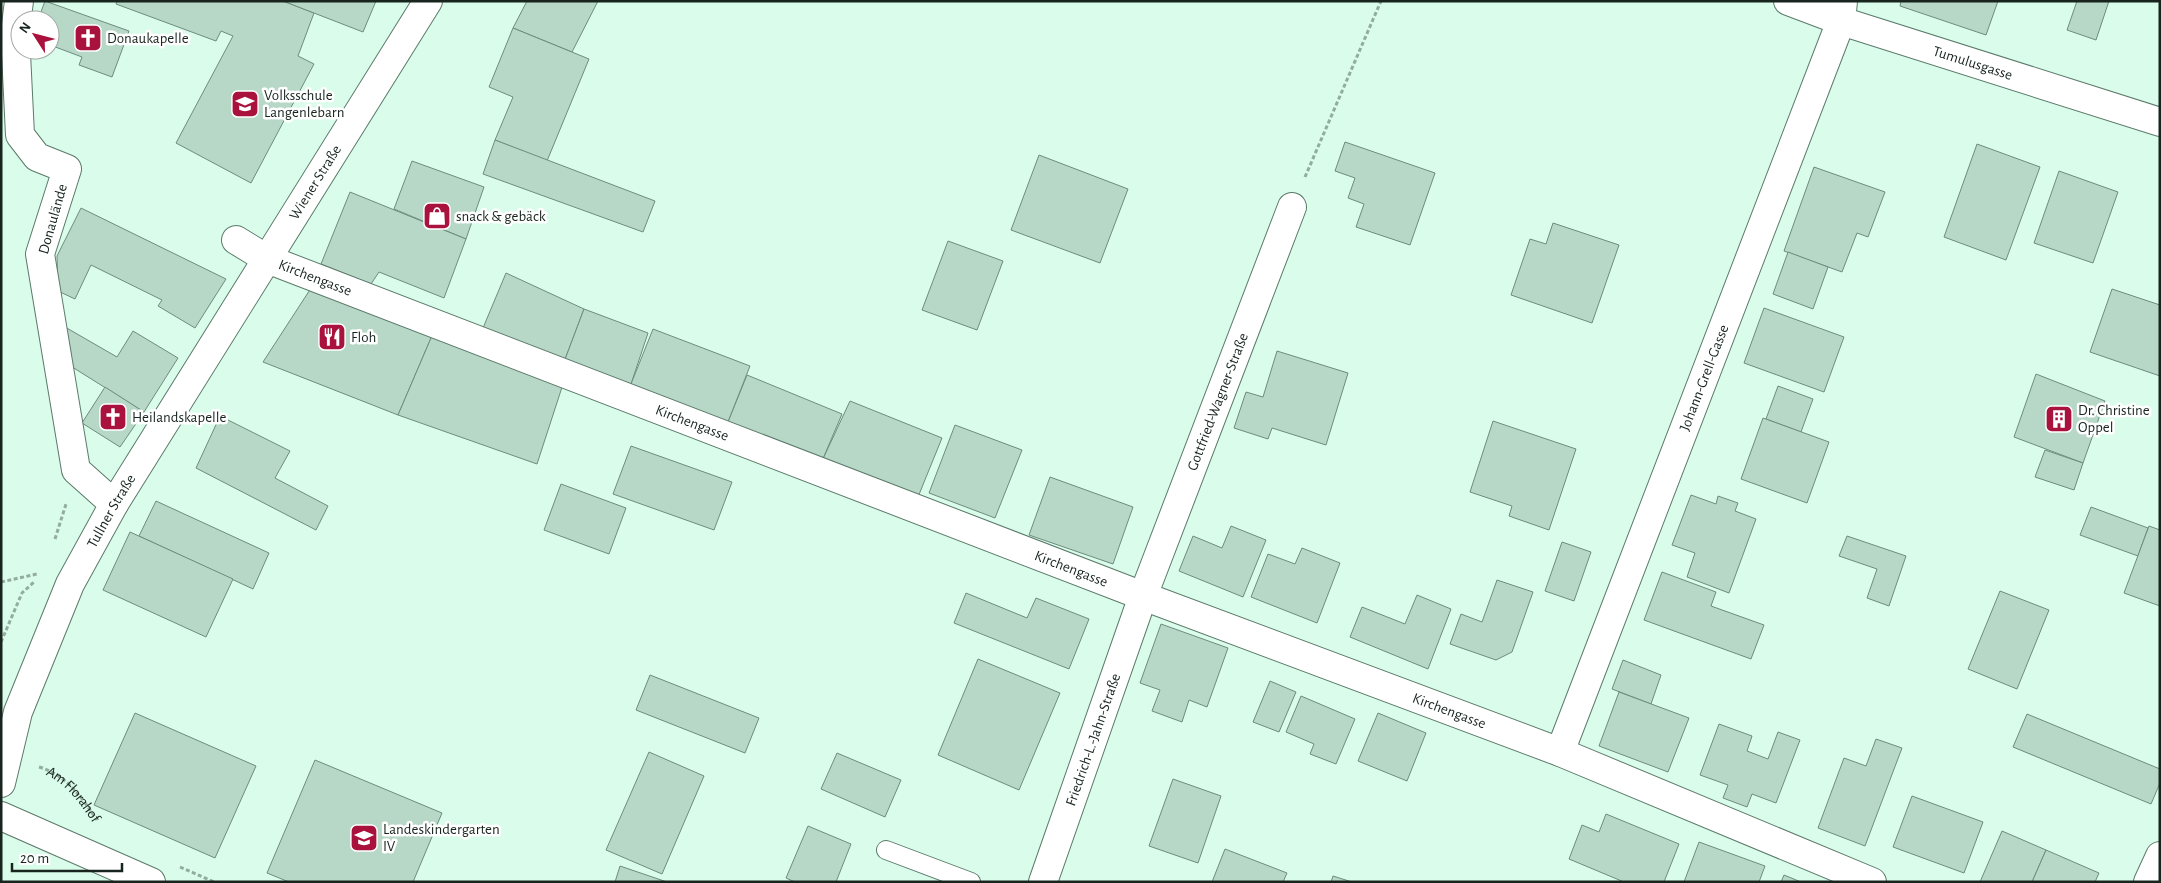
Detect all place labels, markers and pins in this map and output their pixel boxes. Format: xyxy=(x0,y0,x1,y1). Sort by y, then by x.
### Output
church icon: Donaukapelle xyxy=(73,23,103,53)
place label: Donaukapelle xyxy=(107,31,189,46)
place label: Volksschule Langenlebarn xyxy=(264,88,344,120)
school or university icon: Volksschule Langenlebarn xyxy=(230,89,260,119)
shop icon: snack & gebäck xyxy=(422,201,452,231)
place label: snack & gebäck xyxy=(456,209,546,224)
restaurant icon: Floh xyxy=(317,322,347,352)
place label: Floh xyxy=(351,330,376,345)
church icon: Heilandskapelle xyxy=(98,402,128,432)
place label: Dr. Christine Oppel xyxy=(2078,403,2150,435)
building icon: Dr. Christine Oppel xyxy=(2044,404,2074,434)
place label: Heilandskapelle xyxy=(132,410,226,425)
place label: Landeskindergarten IV xyxy=(383,822,500,854)
school or university icon: Landeskindergarten IV xyxy=(349,823,379,853)

